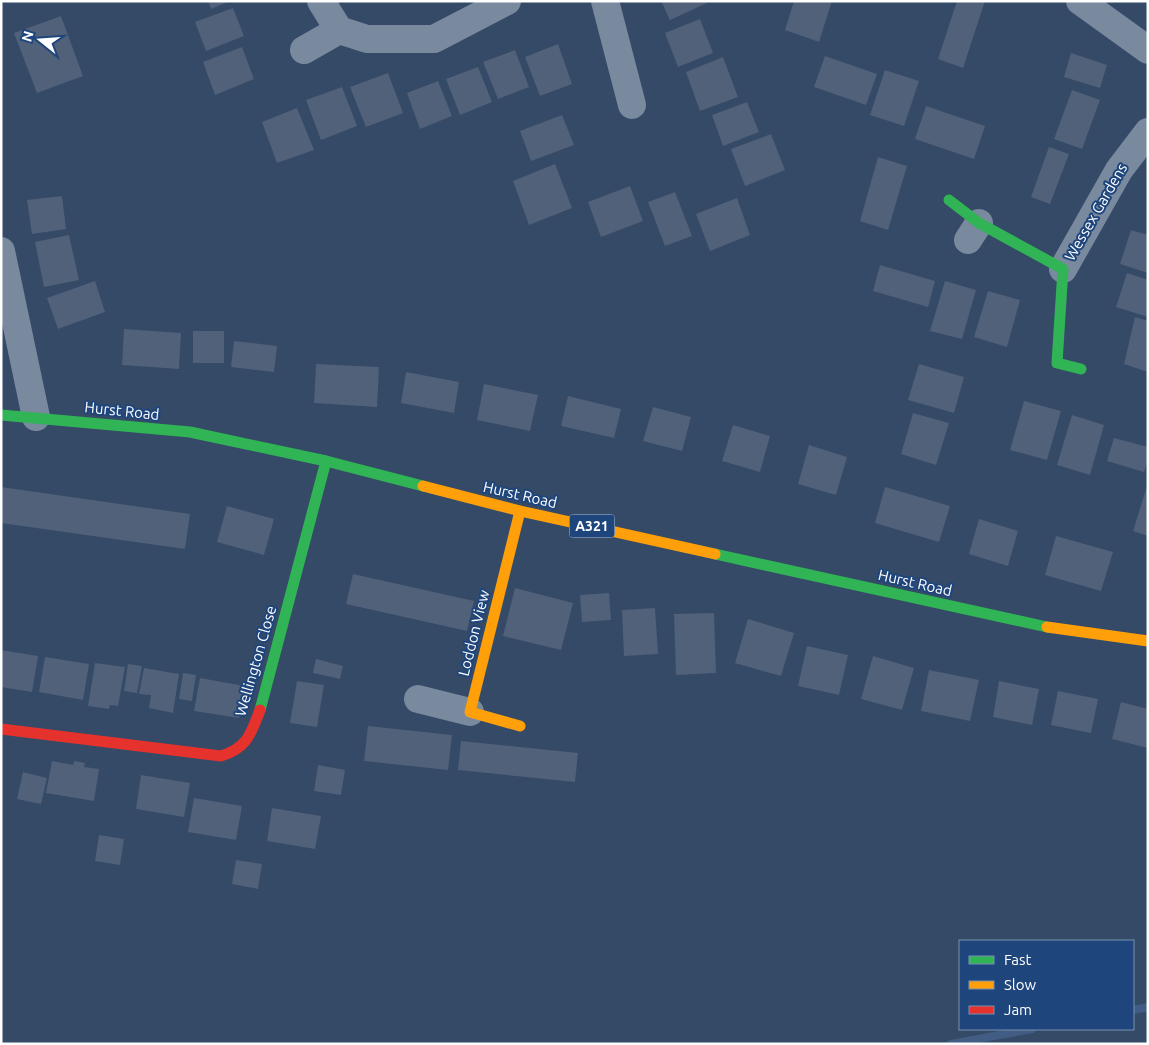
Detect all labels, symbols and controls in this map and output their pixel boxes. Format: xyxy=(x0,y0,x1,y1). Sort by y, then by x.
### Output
north arrow xyxy=(15,15,65,65)
text: N xyxy=(18,29,37,44)
street label: Wessex Gardens xyxy=(1061,160,1130,264)
street label: Hurst Road xyxy=(84,398,160,423)
street label: Hurst Road xyxy=(482,478,559,511)
road number: A321 xyxy=(570,514,614,538)
street label: Hurst Road xyxy=(877,566,954,599)
street label: Loddon View xyxy=(455,588,493,678)
street label: Wellington Close xyxy=(232,604,279,718)
legend xyxy=(959,940,1134,1030)
text: Fast xyxy=(1004,951,1032,968)
text: Slow xyxy=(1004,976,1037,993)
text: Jam xyxy=(1004,1001,1032,1018)

